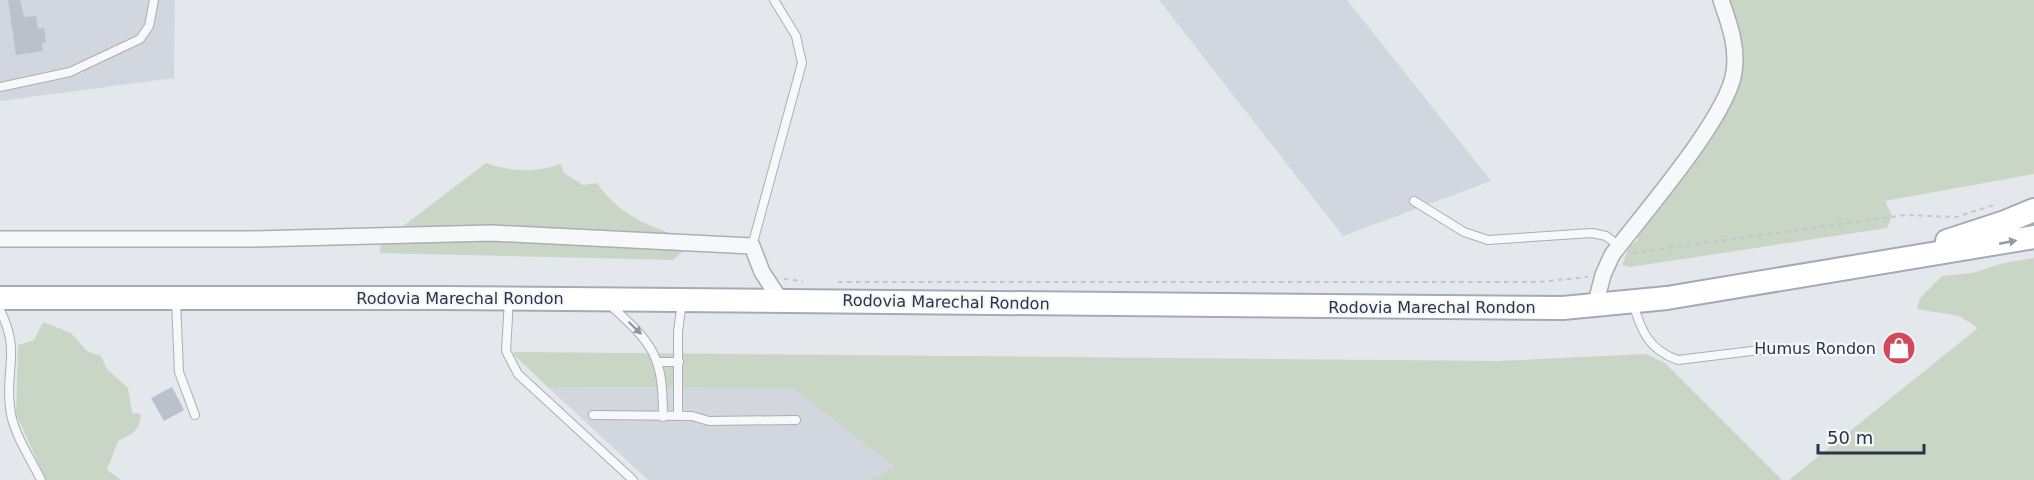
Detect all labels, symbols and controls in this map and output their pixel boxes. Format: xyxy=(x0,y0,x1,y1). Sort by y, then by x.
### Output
one-way arrow xyxy=(1999,237,2018,246)
street label: Rodovia Marechal Rondon xyxy=(356,289,564,308)
street label: Rodovia Marechal Rondon xyxy=(842,291,1050,313)
street label: Rodovia Marechal Rondon xyxy=(1328,298,1536,317)
one-way arrow xyxy=(627,320,641,334)
shop icon: Humus Rondon xyxy=(1881,330,1917,366)
place label: Humus Rondon xyxy=(1754,339,1876,358)
scale bar xyxy=(1818,417,1924,455)
text: 50 m xyxy=(1827,427,1873,448)

